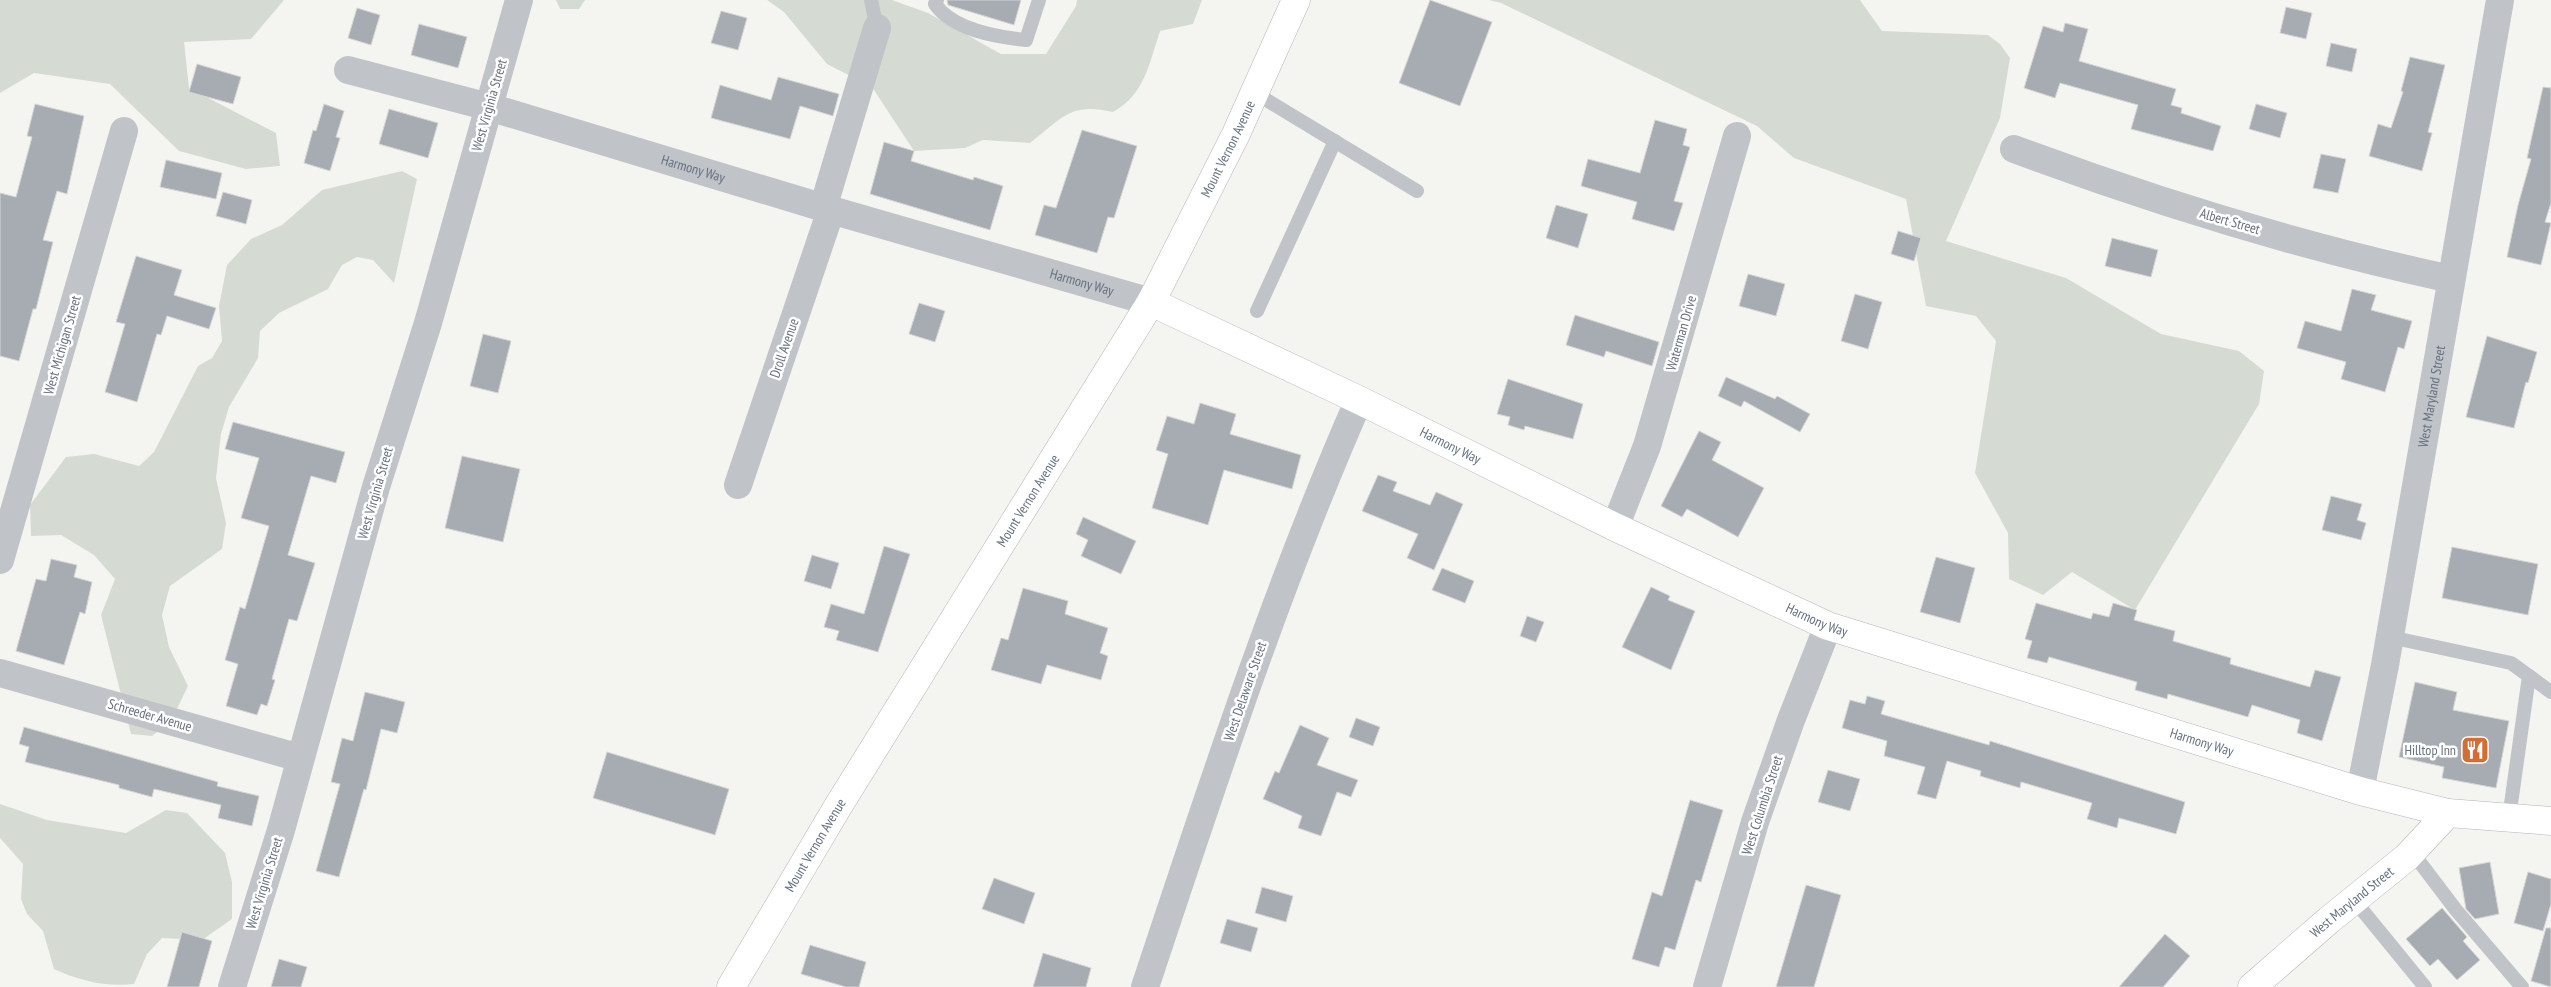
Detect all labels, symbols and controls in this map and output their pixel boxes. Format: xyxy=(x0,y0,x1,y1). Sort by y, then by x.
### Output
street label: West Virginia Street xyxy=(467,57,511,153)
street label: Mount Vernon Avenue xyxy=(1197,97,1259,200)
street label: Harmony Way xyxy=(659,150,728,187)
street label: Albert Street xyxy=(2198,204,2262,238)
street label: Harmony Way xyxy=(1048,264,1117,300)
street label: West Michigan Street xyxy=(39,293,85,397)
street label: Waterman Drive xyxy=(1662,293,1700,373)
street label: Droll Avenue xyxy=(765,316,803,380)
street label: West Maryland Street xyxy=(2414,344,2449,449)
street label: Harmony Way xyxy=(1417,423,1485,468)
street label: West Virginia Street xyxy=(353,445,397,541)
street label: Mount Vernon Avenue xyxy=(992,451,1063,550)
street label: Harmony Way xyxy=(1783,599,1851,641)
street label: West Delaware Street xyxy=(1220,639,1270,743)
street label: Schreeder Avenue xyxy=(106,694,194,736)
street label: Harmony Way xyxy=(2168,724,2237,760)
restaurant icon: Hilltop Inn xyxy=(2460,735,2490,765)
place label: Hilltop Inn xyxy=(2405,741,2456,759)
street label: West Columbia Street xyxy=(1737,753,1787,857)
street label: Mount Vernon Avenue xyxy=(780,795,850,895)
street label: West Virginia Street xyxy=(241,835,287,931)
street label: West Maryland Street xyxy=(2306,862,2397,942)

